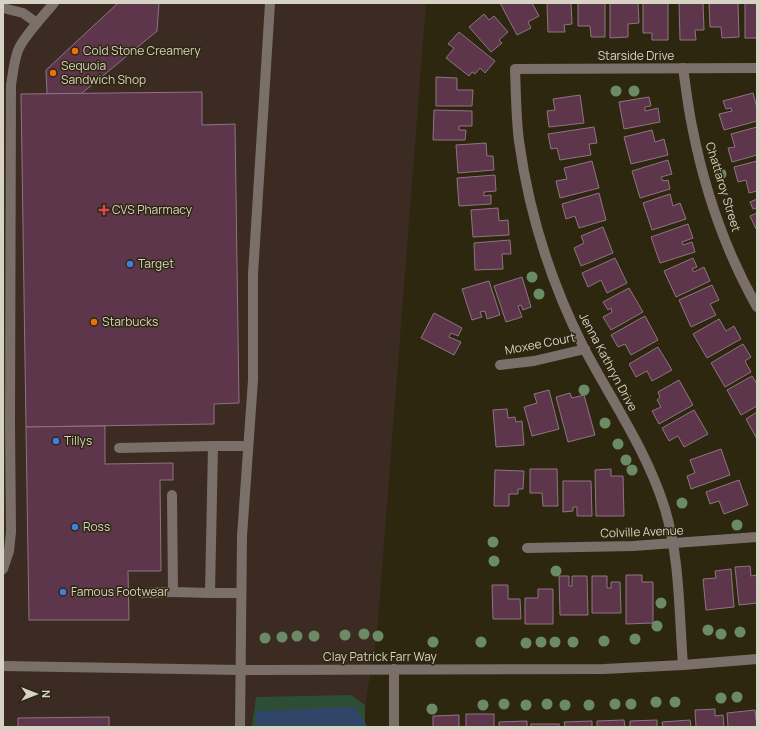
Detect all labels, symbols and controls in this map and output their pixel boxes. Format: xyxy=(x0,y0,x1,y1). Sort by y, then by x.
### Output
place label: Cold Stone Creamery xyxy=(83,42,201,59)
marker: Cold Stone Creamery xyxy=(70,46,80,56)
street label: Starside Drive xyxy=(598,47,674,64)
place label: Sequoia Sandwich Shop xyxy=(61,57,146,88)
marker: Sequoia Sandwich Shop xyxy=(48,68,58,78)
street label: Chattaroy Street xyxy=(702,140,745,234)
place label: CVS Pharmacy xyxy=(112,201,193,218)
marker: CVS Pharmacy xyxy=(99,205,109,215)
place label: Target xyxy=(138,255,174,272)
marker: Target xyxy=(125,259,135,269)
street label: Jenna Kathryn Drive xyxy=(575,309,642,414)
place label: Starbucks xyxy=(102,313,158,330)
marker: Starbucks xyxy=(89,317,99,327)
street label: Moxee Court xyxy=(503,328,577,359)
place label: Tillys xyxy=(64,432,92,449)
marker: Tillys xyxy=(51,436,61,446)
place label: Ross xyxy=(83,518,110,535)
marker: Ross xyxy=(70,522,80,532)
street label: Colville Avenue xyxy=(600,522,684,541)
place label: Famous Footwear xyxy=(71,583,169,600)
marker: Famous Footwear xyxy=(58,587,68,597)
street label: Clay Patrick Farr Way xyxy=(323,648,438,665)
north arrow xyxy=(16,674,56,714)
text: N xyxy=(39,690,54,698)

